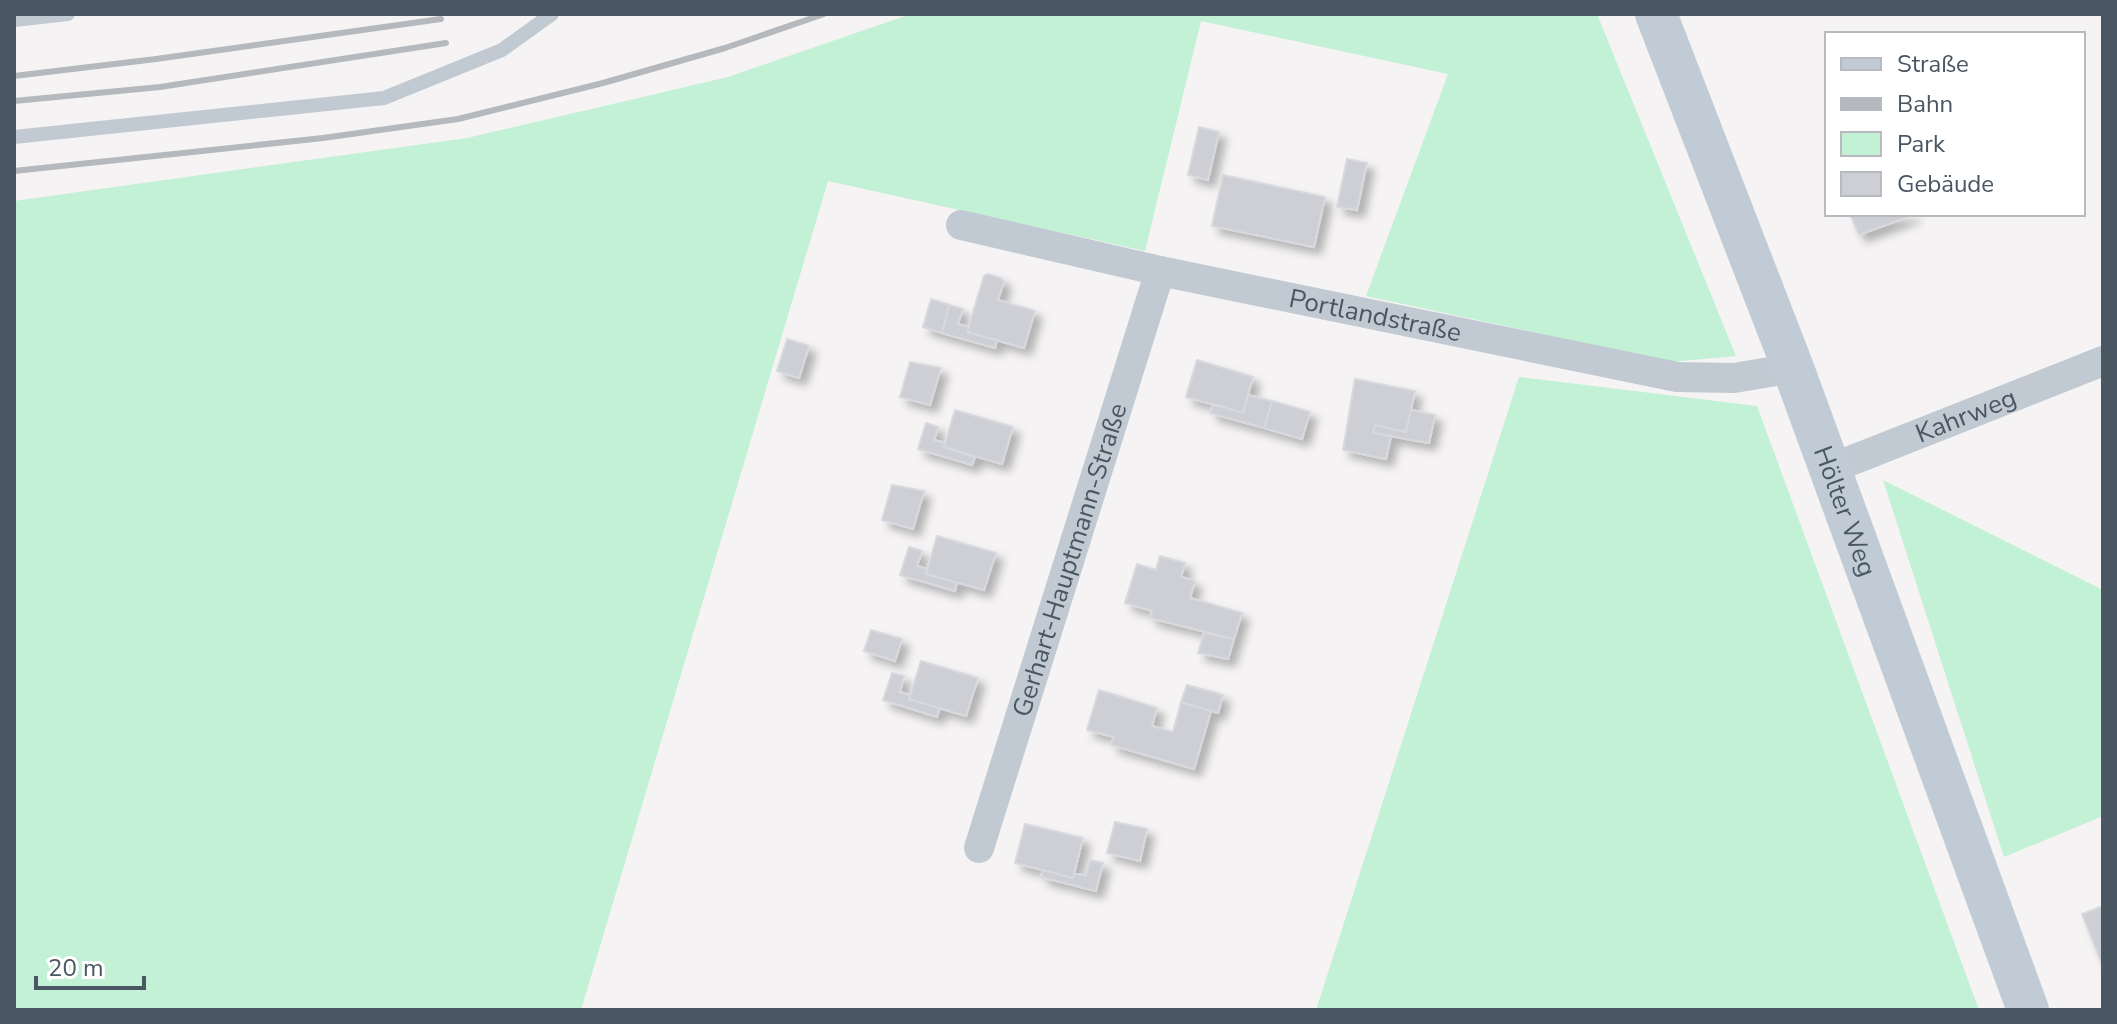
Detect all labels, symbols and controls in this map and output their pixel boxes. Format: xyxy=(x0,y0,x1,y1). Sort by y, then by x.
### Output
legend xyxy=(1825,32,2085,216)
text: Straße xyxy=(1897,48,1969,80)
text: Bahn xyxy=(1897,88,1953,120)
text: Park xyxy=(1897,128,1946,160)
text: Gebäude xyxy=(1897,168,1994,200)
street label: Portlandstraße xyxy=(1286,280,1465,350)
street label: Kahrweg xyxy=(1910,380,2021,451)
street label: Gerhart-Hauptmann-Straße xyxy=(1004,399,1135,721)
street label: Hölter Weg xyxy=(1805,441,1885,581)
scale bar xyxy=(36,940,144,990)
text: 20 m xyxy=(48,952,104,984)

